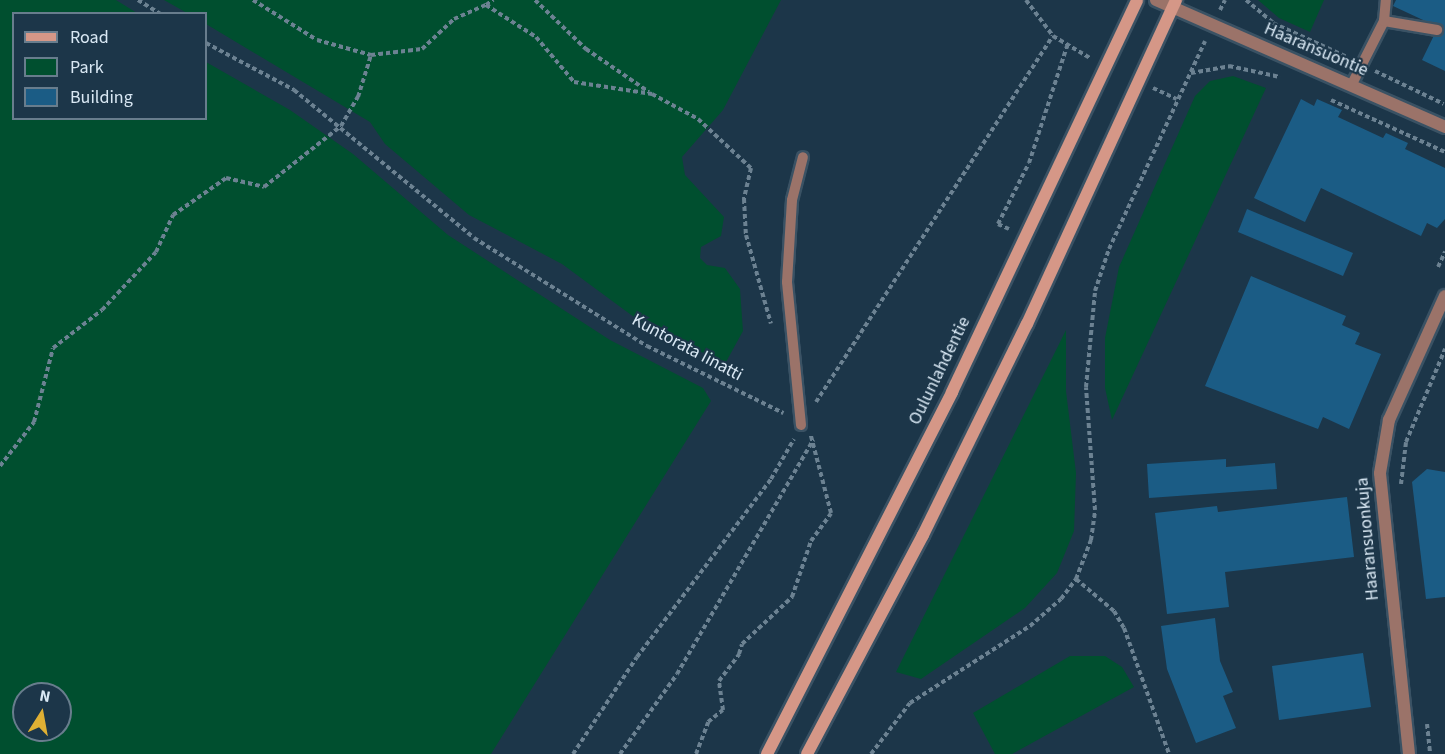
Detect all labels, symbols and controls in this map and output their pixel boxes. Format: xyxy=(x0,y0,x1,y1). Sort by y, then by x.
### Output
legend xyxy=(12,12,207,120)
street label: Haaransuontie xyxy=(1261,18,1371,82)
text: Road xyxy=(70,25,109,50)
text: Park xyxy=(70,55,104,80)
text: Building xyxy=(70,85,133,110)
street label: Kuntorata Iinatti xyxy=(628,310,746,386)
street label: Oulunlahdentie xyxy=(905,313,975,429)
street label: Haaransuonkuja xyxy=(1352,477,1384,601)
north arrow xyxy=(12,682,72,742)
text: N xyxy=(38,684,52,708)

